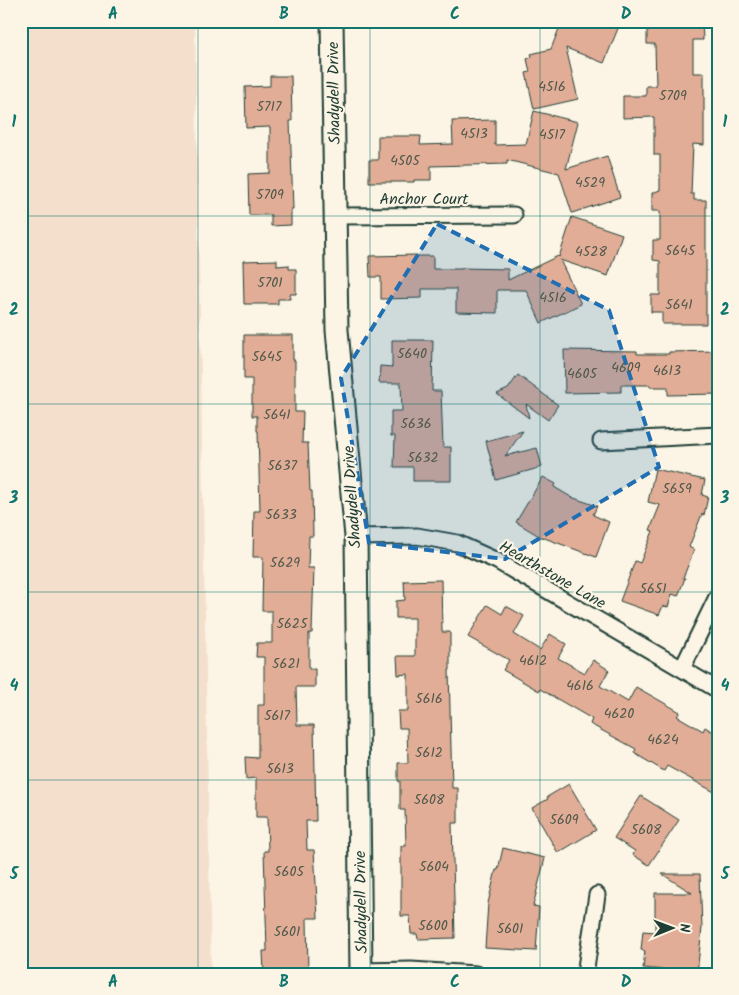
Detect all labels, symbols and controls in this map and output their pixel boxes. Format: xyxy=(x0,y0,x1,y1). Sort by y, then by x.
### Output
text: A xyxy=(108,2,118,27)
text: B xyxy=(279,2,289,27)
text: C xyxy=(450,2,460,27)
text: D xyxy=(621,2,632,27)
street label: Shadydell Drive xyxy=(321,41,348,145)
house number: 4516 xyxy=(538,76,566,98)
house number: 5709 xyxy=(659,85,687,107)
house number: 5717 xyxy=(257,96,282,118)
text: 1 xyxy=(12,110,17,135)
text: 1 xyxy=(723,110,728,135)
house number: 4513 xyxy=(460,123,488,145)
house number: 4517 xyxy=(539,124,566,146)
house number: 4505 xyxy=(390,150,421,172)
house number: 4529 xyxy=(575,172,605,194)
house number: 5709 xyxy=(256,184,284,206)
street label: Anchor Court xyxy=(380,187,469,212)
house number: 5645 xyxy=(665,240,697,262)
house number: 4528 xyxy=(575,241,607,263)
house number: 5701 xyxy=(257,272,283,294)
house number: 4516 xyxy=(539,287,567,309)
house number: 5641 xyxy=(665,294,693,316)
text: 2 xyxy=(9,298,19,323)
text: 2 xyxy=(720,298,730,323)
house number: 5640 xyxy=(397,343,427,365)
house number: 5645 xyxy=(252,346,284,368)
house number: 4609 xyxy=(611,357,641,379)
house number: 4613 xyxy=(653,360,681,382)
house number: 4605 xyxy=(567,363,598,385)
house number: 5641 xyxy=(263,404,291,426)
house number: 5636 xyxy=(400,413,432,435)
street label: Shadydell Drive xyxy=(336,445,369,549)
house number: 5632 xyxy=(407,447,439,469)
house number: 5637 xyxy=(267,455,297,477)
house number: 5659 xyxy=(662,478,692,500)
text: 3 xyxy=(9,486,19,511)
text: 3 xyxy=(720,486,730,511)
house number: 5633 xyxy=(265,504,297,526)
street label: Hearthstone Lane xyxy=(494,535,610,616)
house number: 5629 xyxy=(270,552,300,574)
house number: 5651 xyxy=(639,578,667,600)
house number: 5625 xyxy=(277,613,309,635)
house number: 4612 xyxy=(519,650,547,672)
house number: 5621 xyxy=(272,653,300,675)
text: 4 xyxy=(10,674,19,699)
text: 4 xyxy=(721,674,730,699)
house number: 4616 xyxy=(566,675,594,697)
house number: 5616 xyxy=(415,688,443,710)
house number: 4620 xyxy=(604,703,634,725)
house number: 5617 xyxy=(264,705,291,727)
house number: 4624 xyxy=(647,729,679,751)
house number: 5612 xyxy=(415,742,443,764)
house number: 5613 xyxy=(266,758,294,780)
house number: 5608 xyxy=(414,789,445,811)
house number: 5609 xyxy=(549,809,579,831)
house number: 5608 xyxy=(631,819,662,841)
street label: Shadydell Drive xyxy=(348,850,375,954)
house number: 5604 xyxy=(419,856,449,878)
house number: 5605 xyxy=(274,861,305,883)
text: 5 xyxy=(9,862,20,887)
text: 5 xyxy=(720,862,731,887)
north arrow xyxy=(646,902,696,952)
house number: 5600 xyxy=(418,915,448,937)
house number: 5601 xyxy=(497,918,523,940)
house number: 5601 xyxy=(274,921,300,943)
text: N xyxy=(673,923,695,933)
text: A xyxy=(108,970,118,995)
text: B xyxy=(279,970,289,995)
text: C xyxy=(450,970,460,995)
text: D xyxy=(621,970,632,995)

